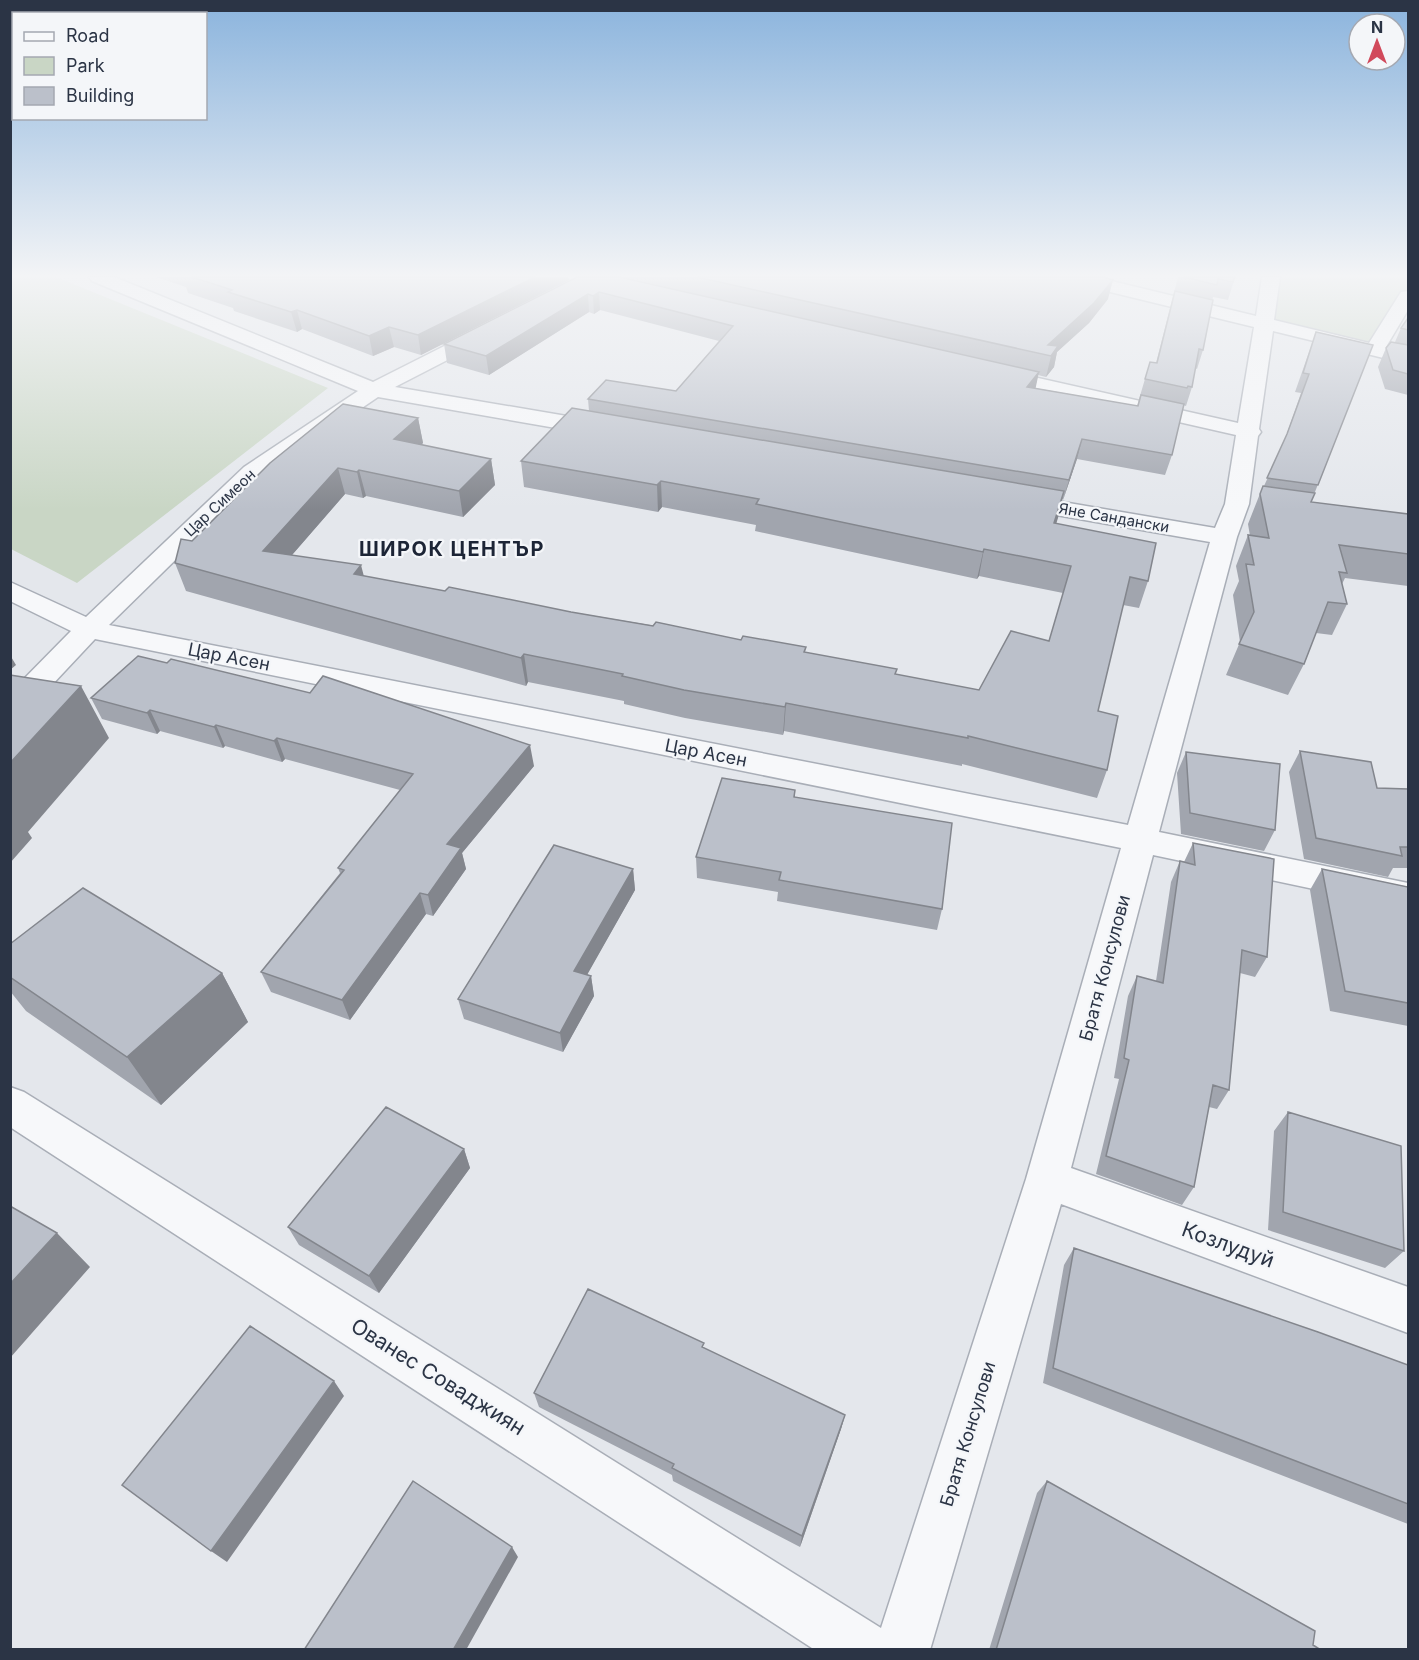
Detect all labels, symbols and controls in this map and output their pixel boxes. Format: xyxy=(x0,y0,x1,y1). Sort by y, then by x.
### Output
legend xyxy=(12,12,207,120)
north arrow xyxy=(1347,12,1407,72)
text: N xyxy=(1371,17,1383,37)
text: Road xyxy=(66,25,109,46)
text: Park xyxy=(66,55,105,76)
text: Building xyxy=(66,85,134,106)
street label: Цар Симеон xyxy=(180,465,259,540)
street label: Яне Сандански xyxy=(1057,498,1171,537)
district label: ШИРОК ЦЕНТЪР xyxy=(359,537,545,561)
street label: Цар Асен xyxy=(186,638,272,675)
street label: Цар Асен xyxy=(663,734,749,771)
street label: Братя Консулови xyxy=(1075,893,1134,1043)
street label: Козлудуй xyxy=(1179,1216,1278,1273)
street label: Ованес Соваджиян xyxy=(347,1313,530,1440)
street label: Братя Консулови xyxy=(935,1359,1000,1509)

